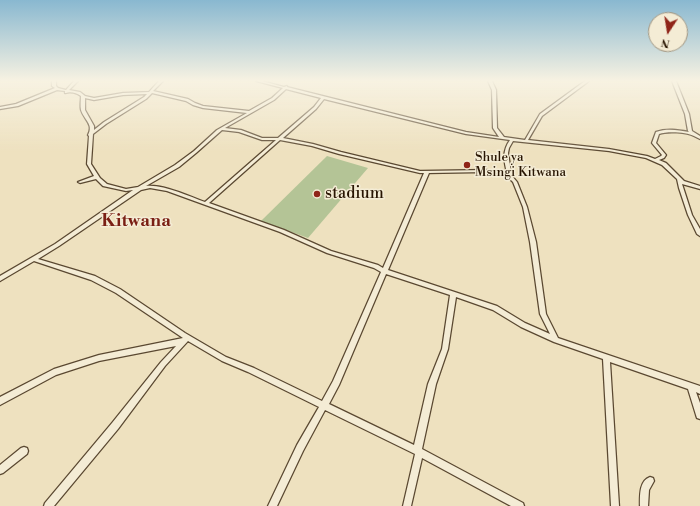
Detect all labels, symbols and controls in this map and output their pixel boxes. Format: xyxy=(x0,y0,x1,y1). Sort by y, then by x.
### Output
north arrow xyxy=(648,12,688,52)
text: N xyxy=(660,35,671,51)
place label: Shule ya Msingi Kitwana xyxy=(475,150,566,181)
marker: Shule ya Msingi Kitwana xyxy=(462,160,472,170)
place label: stadium xyxy=(325,184,384,204)
marker: stadium xyxy=(312,189,322,199)
district label: Kitwana xyxy=(101,211,171,233)

